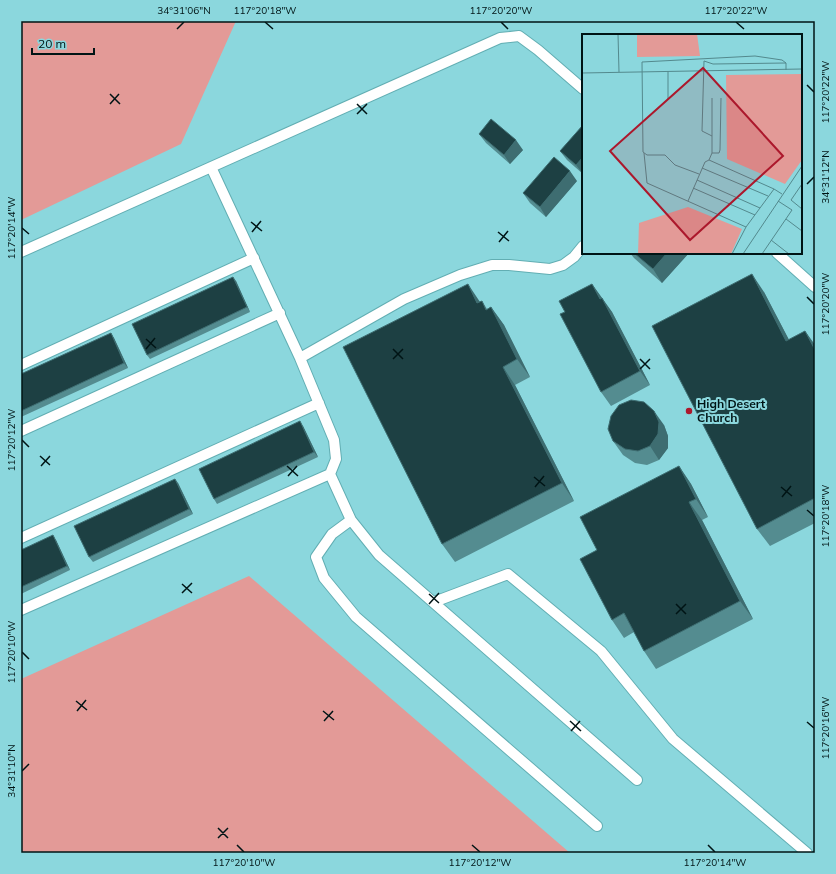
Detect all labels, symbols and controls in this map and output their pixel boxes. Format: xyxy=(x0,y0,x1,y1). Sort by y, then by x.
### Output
text: 34°31'06"N xyxy=(157,4,211,17)
text: 117°20'18"W xyxy=(234,4,296,17)
text: 117°20'20"W xyxy=(470,4,532,17)
text: 117°20'22"W xyxy=(705,4,767,17)
scale bar xyxy=(32,30,94,56)
inset map xyxy=(582,34,802,254)
text: 20 m xyxy=(38,36,66,51)
text: 117°20'22"W xyxy=(819,61,832,123)
text: 34°31'12"N xyxy=(819,150,832,204)
text: 117°20'14"W xyxy=(5,197,18,259)
text: 117°20'20"W xyxy=(819,273,832,335)
place label: High Desert Church xyxy=(697,396,766,425)
marker: High Desert Church xyxy=(684,406,694,416)
text: 117°20'12"W xyxy=(5,409,18,471)
text: 117°20'18"W xyxy=(819,485,832,547)
text: 117°20'10"W xyxy=(5,621,18,683)
text: 117°20'16"W xyxy=(819,697,832,759)
text: 34°31'10"N xyxy=(5,744,18,798)
text: 117°20'10"W xyxy=(213,856,275,869)
text: 117°20'12"W xyxy=(449,856,511,869)
text: 117°20'14"W xyxy=(684,856,746,869)

